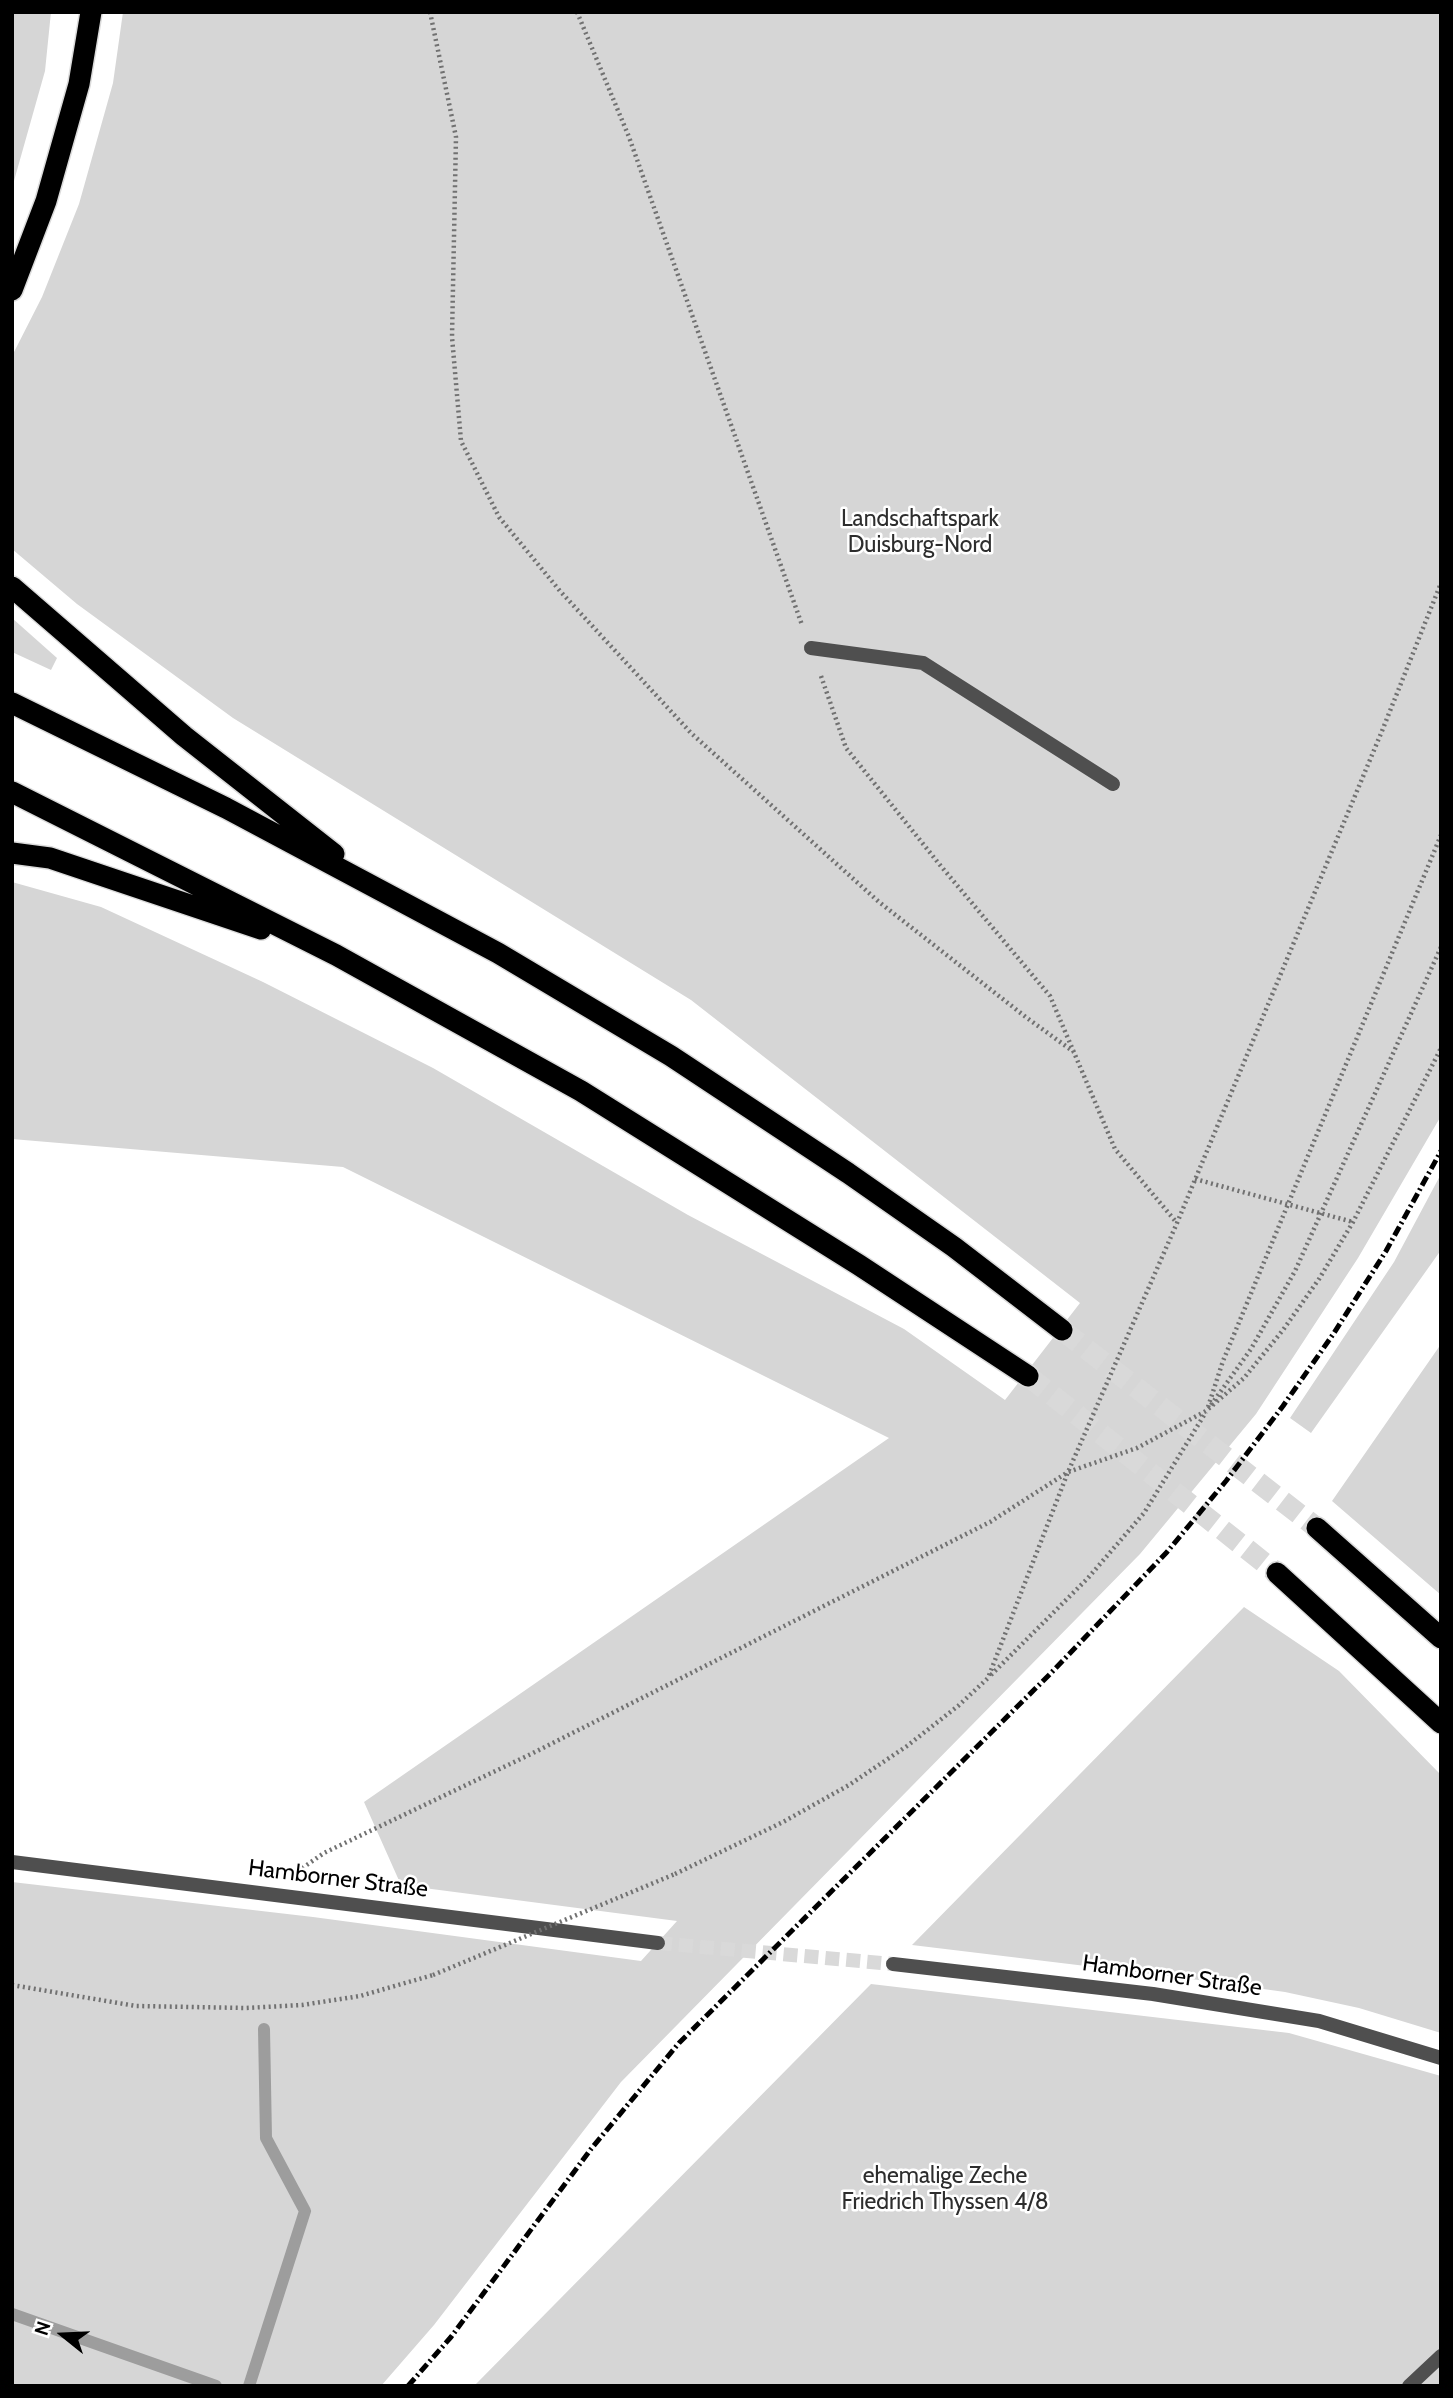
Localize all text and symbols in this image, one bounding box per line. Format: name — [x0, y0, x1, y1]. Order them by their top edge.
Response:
park label: Landschaftspark Duisburg-Nord — [841, 505, 999, 559]
street label: Hamborner Straße — [247, 1854, 429, 1904]
street label: Hamborner Straße — [1081, 1950, 1263, 2002]
park label: ehemalige Zeche Friedrich Thyssen 4/8 — [841, 2162, 1049, 2216]
north arrow — [28, 2300, 98, 2370]
text: N — [30, 2318, 56, 2338]

